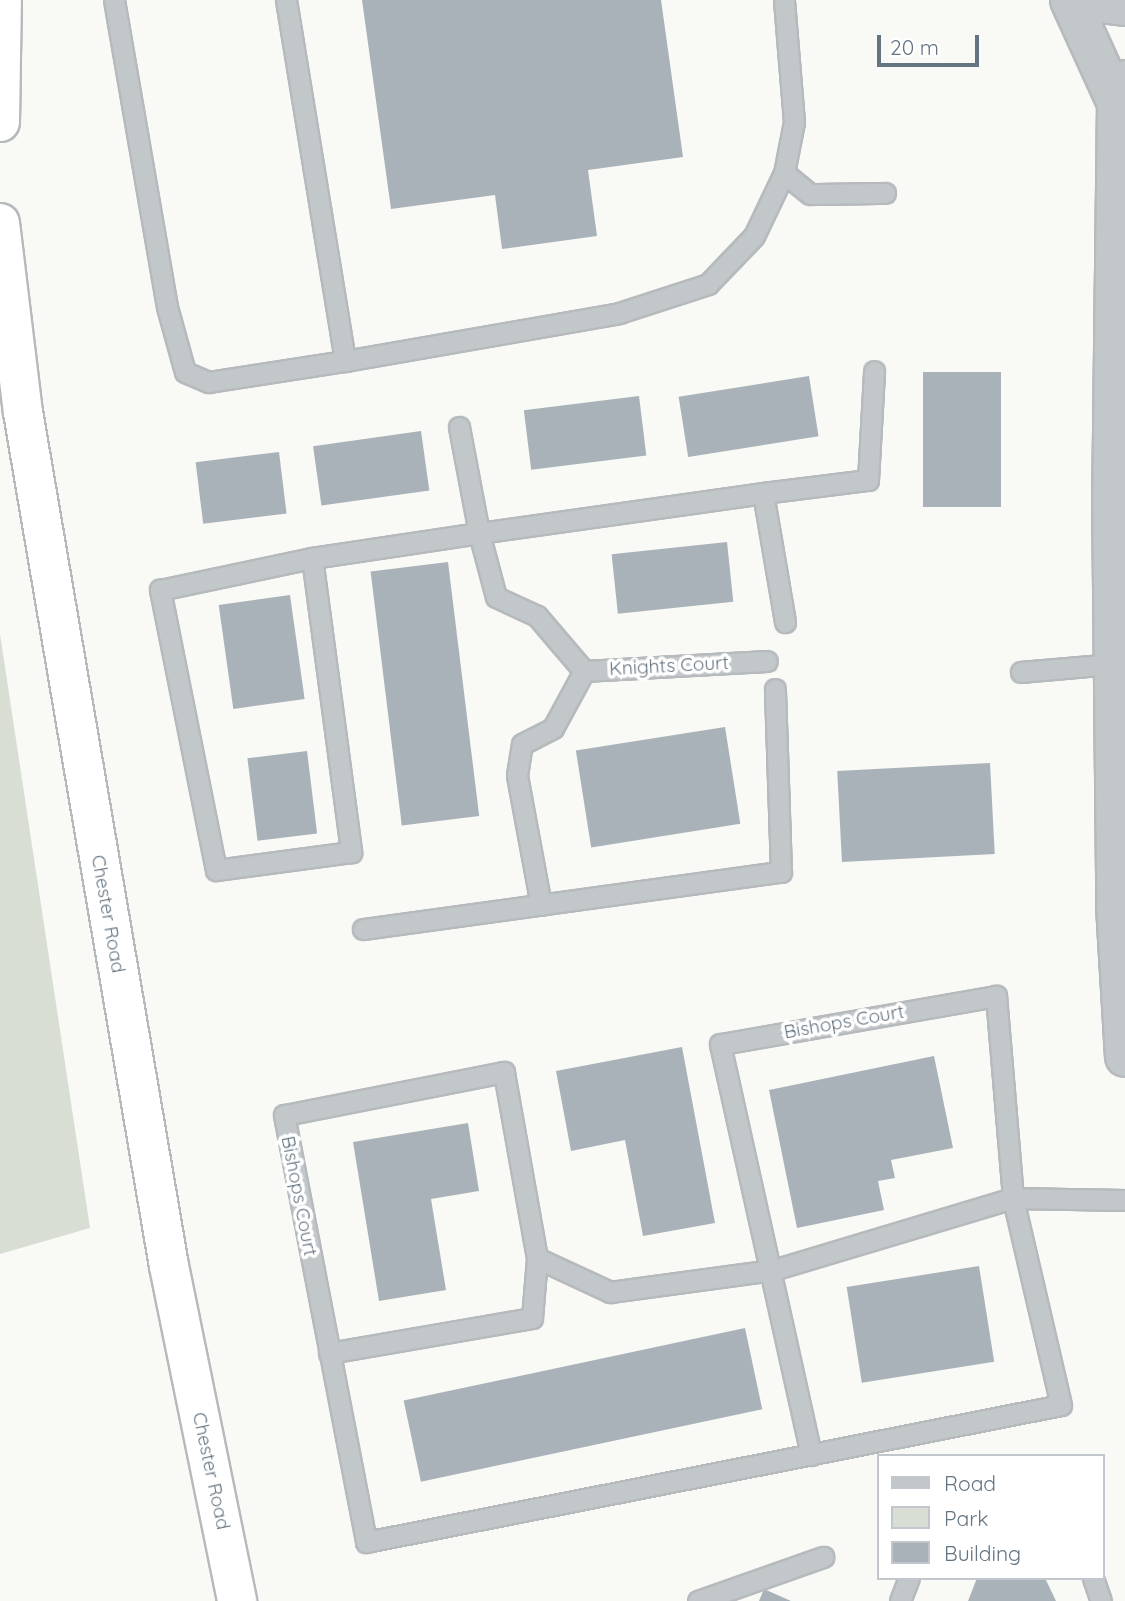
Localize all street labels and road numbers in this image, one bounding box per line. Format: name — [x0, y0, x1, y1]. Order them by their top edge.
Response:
street label: Knights Court — [609, 651, 729, 681]
street label: Chester Road — [86, 853, 130, 975]
street label: Bishops Court — [782, 1000, 906, 1044]
street label: Bishops Court — [276, 1134, 322, 1258]
street label: Chester Road — [187, 1410, 235, 1532]

